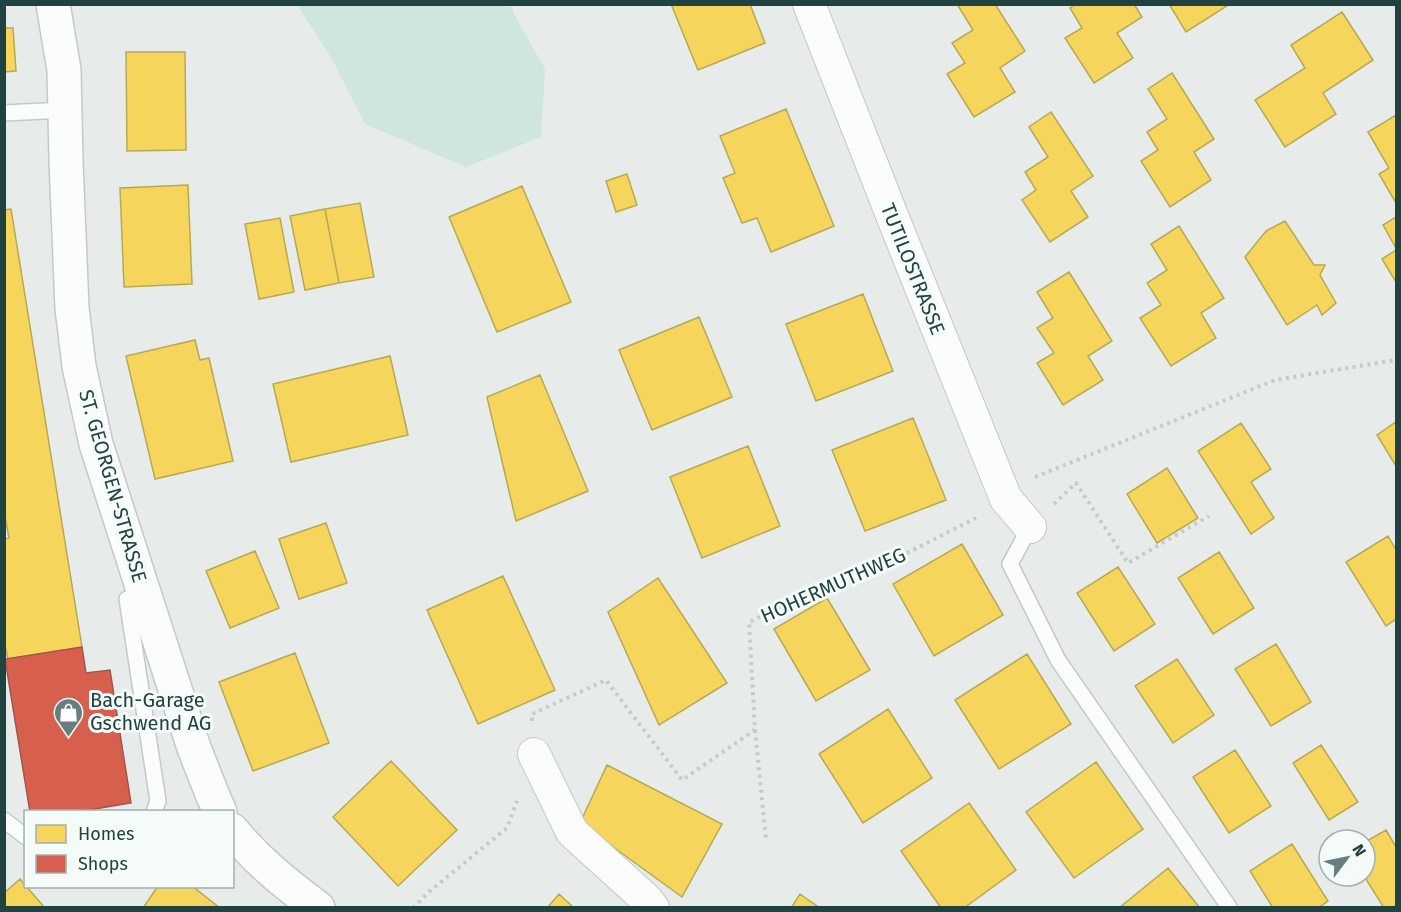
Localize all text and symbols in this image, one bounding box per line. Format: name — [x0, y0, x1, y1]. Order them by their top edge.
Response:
street label: TUTILOSTRASSE — [876, 200, 950, 338]
street label: ST. GEORGEN-STRASSE — [74, 387, 152, 585]
street label: HOHERMUTHWEG — [757, 542, 909, 628]
place label: Bach-Garage Gschwend AG — [90, 688, 211, 735]
shop icon: Bach-Garage Gschwend AG — [53, 696, 85, 738]
legend — [24, 810, 234, 888]
text: Homes — [78, 823, 134, 845]
north arrow — [1317, 828, 1377, 888]
text: N — [1348, 841, 1370, 860]
text: Shops — [78, 853, 128, 875]

